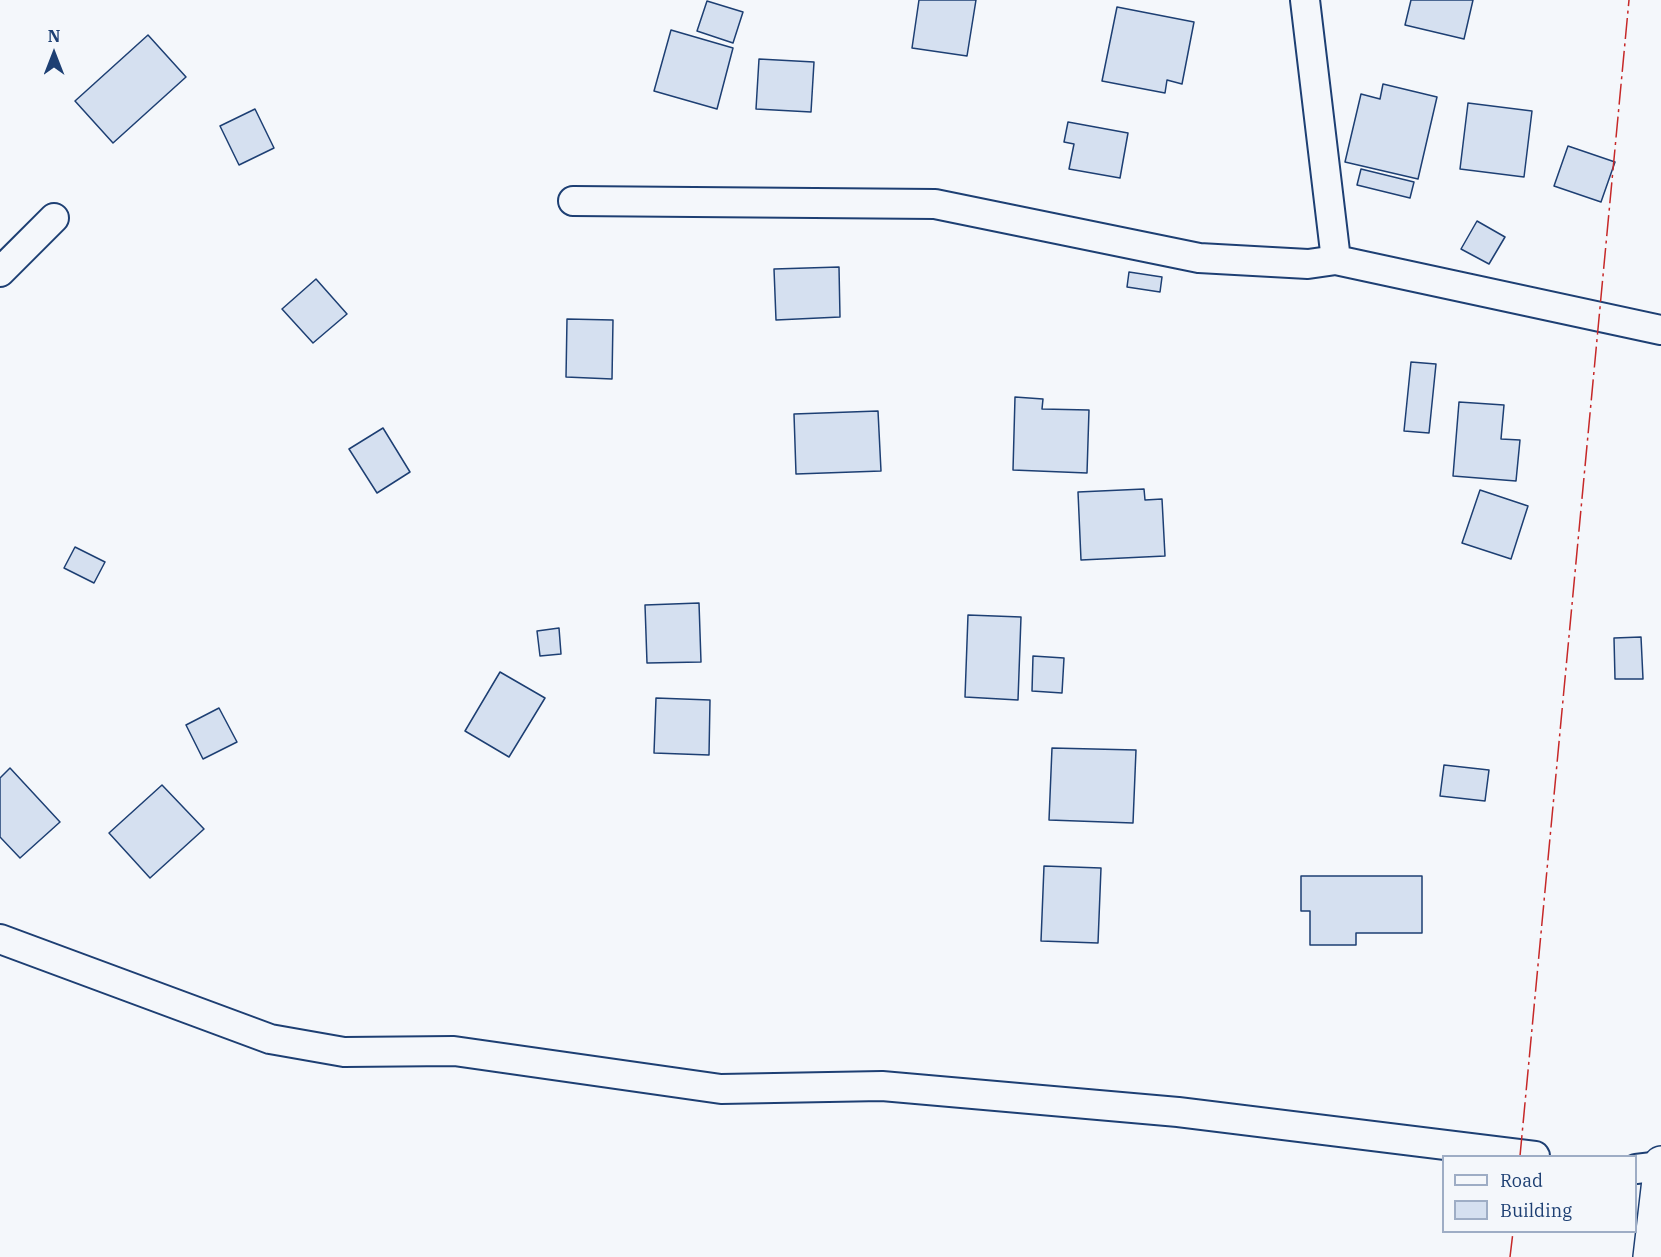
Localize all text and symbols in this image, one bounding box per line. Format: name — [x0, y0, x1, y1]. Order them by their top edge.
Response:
north arrow — [24, 24, 84, 84]
text: N — [48, 26, 60, 46]
legend — [1442, 1155, 1637, 1233]
text: Road — [1500, 1169, 1543, 1192]
text: Building — [1500, 1199, 1572, 1222]

